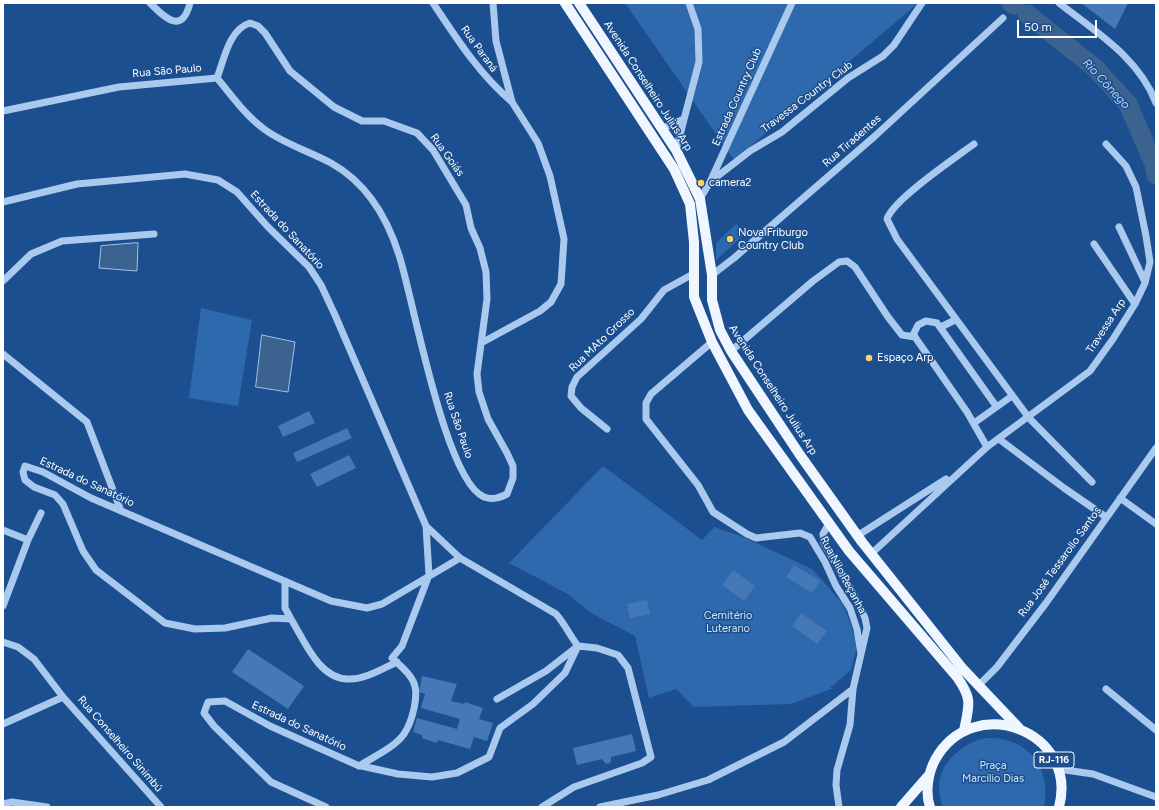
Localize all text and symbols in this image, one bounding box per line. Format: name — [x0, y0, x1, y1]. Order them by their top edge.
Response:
scale bar — [1019, 12, 1099, 38]
street label: Avenida Conselheiro Julius Arp — [601, 19, 695, 153]
text: 50 m — [1024, 20, 1052, 34]
street label: Rua Paraná — [458, 23, 500, 75]
street label: Estrada Country Club — [709, 46, 765, 148]
water label: Rio Cônego — [1079, 56, 1133, 112]
street label: Travessa Country Club — [759, 58, 855, 136]
street label: Rua São Paulo — [132, 61, 202, 81]
street label: Rua Tiradentes — [820, 112, 884, 170]
street label: Rua Goiás — [427, 131, 467, 179]
place label: camera2 — [709, 176, 751, 190]
marker: camera2 — [696, 178, 706, 188]
street label: Estrada do Sanatório — [247, 188, 327, 272]
place label: Nova Friburgo Country Club — [738, 226, 808, 252]
marker: Nova Friburgo Country Club — [725, 234, 735, 244]
street label: Travessa Arp — [1083, 296, 1129, 356]
street label: Rua MAto Grosso — [566, 305, 638, 375]
street label: Avenida Conselheiro Julius Arp — [726, 323, 820, 457]
place label: Espaço Arp — [877, 351, 933, 365]
marker: Espaço Arp — [864, 353, 874, 363]
street label: Rua São Paulo — [440, 390, 476, 460]
street label: Estrada do Sanatório — [38, 454, 136, 510]
street label: Rua José Tessarollo Santos — [1016, 504, 1104, 620]
street label: Rua Nilo Peçanha — [817, 534, 869, 616]
park label: Cemitério Luterano — [704, 609, 752, 635]
street label: Rua Conselheiro Sinimbú — [75, 693, 165, 795]
street label: Estrada do Sanatório — [250, 698, 348, 754]
road number: RJ-116 — [1034, 752, 1074, 768]
park label: Praça Marcílio Dias — [962, 759, 1024, 785]

